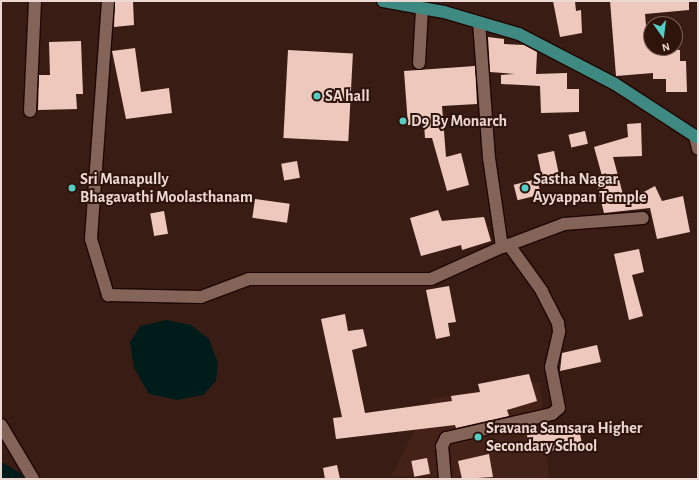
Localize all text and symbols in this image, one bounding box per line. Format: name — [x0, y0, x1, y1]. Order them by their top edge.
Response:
north arrow — [643, 16, 683, 56]
text: N — [661, 41, 671, 53]
place label: SA hall — [325, 86, 370, 106]
marker: SA hall — [312, 91, 322, 101]
place label: D9 By Monarch — [411, 111, 507, 131]
marker: D9 By Monarch — [398, 116, 408, 126]
place label: Sri Manapully Bhagavathi Moolasthanam — [80, 169, 253, 207]
place label: Sastha Nagar Ayyappan Temple — [533, 169, 647, 207]
marker: Sri Manapully Bhagavathi Moolasthanam — [67, 183, 77, 193]
marker: Sastha Nagar Ayyappan Temple — [520, 183, 530, 193]
place label: Sravana Samsara Higher Secondary School — [486, 418, 642, 456]
marker: Sravana Samsara Higher Secondary School — [473, 432, 483, 442]

